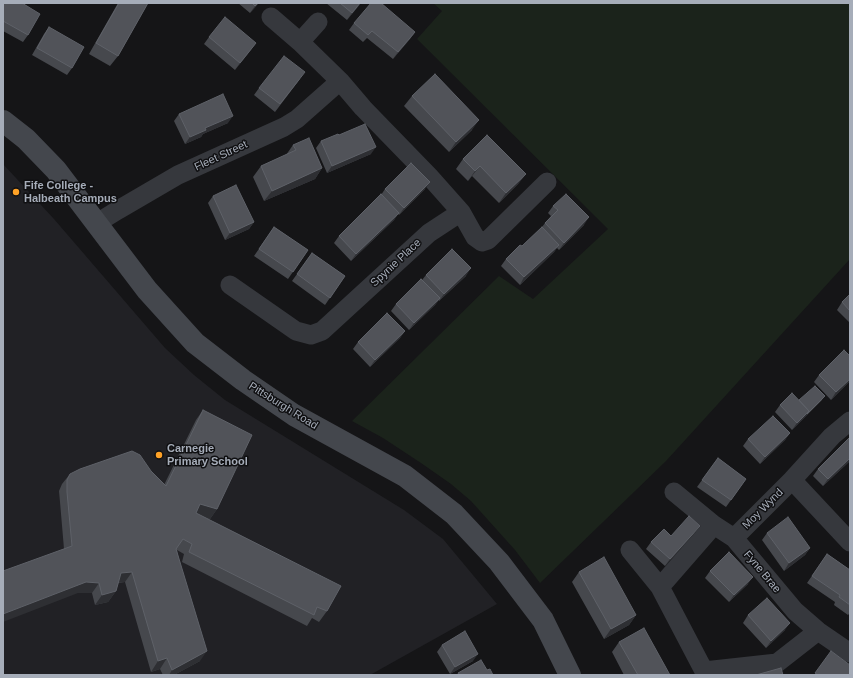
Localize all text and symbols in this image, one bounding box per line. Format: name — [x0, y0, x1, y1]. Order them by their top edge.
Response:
street label: Fleet Street — [192, 138, 250, 174]
place label: Fife College - Halbeath Campus — [24, 179, 117, 205]
marker: Fife College - Halbeath Campus — [11, 187, 21, 197]
street label: Spynie Place — [368, 236, 424, 290]
street label: Pittsburgh Road — [246, 380, 320, 432]
place label: Carnegie Primary School — [167, 442, 248, 468]
marker: Carnegie Primary School — [154, 450, 164, 460]
street label: Moy Wynd — [740, 486, 786, 532]
street label: Fyne Brae — [741, 548, 783, 596]

